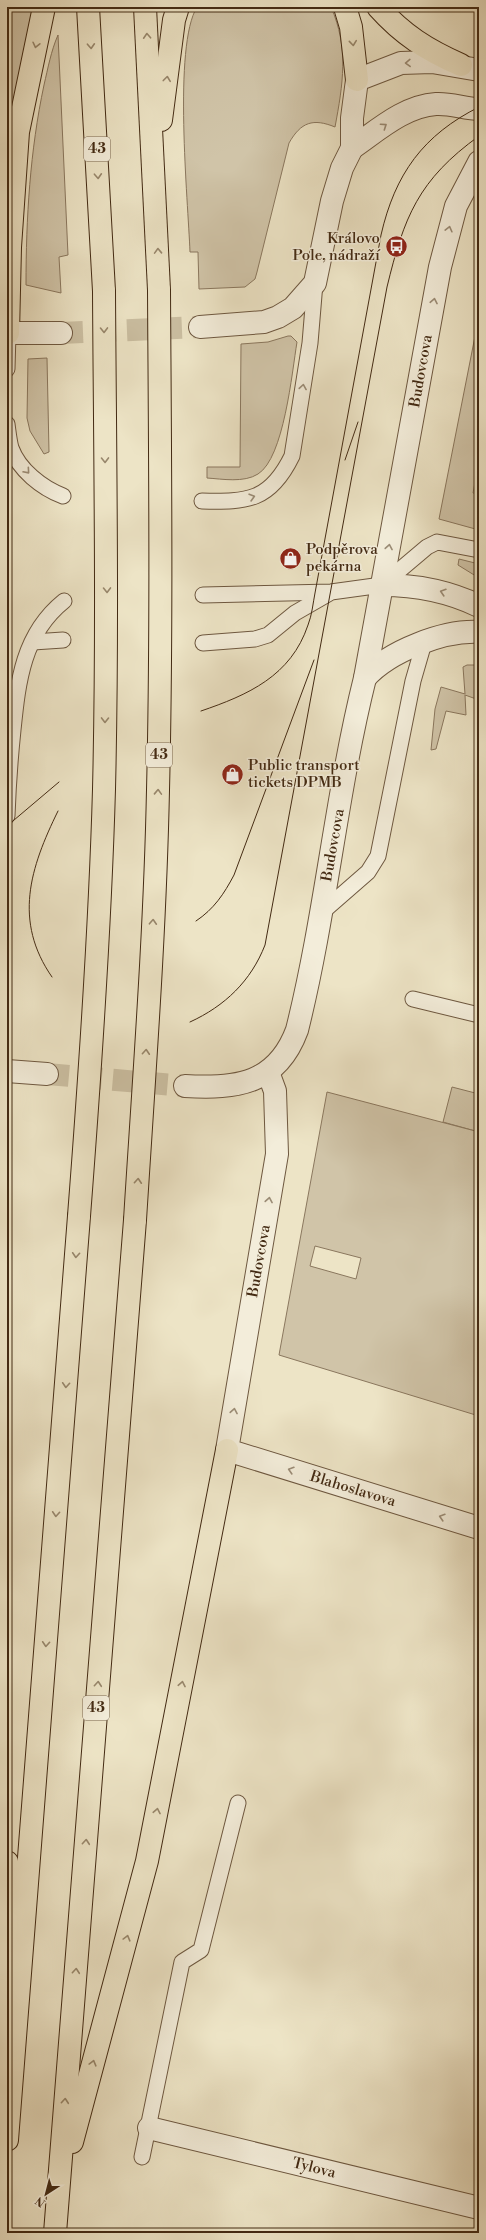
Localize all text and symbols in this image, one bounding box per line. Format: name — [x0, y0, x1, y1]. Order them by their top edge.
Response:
one-way arrow — [142, 33, 151, 39]
one-way arrow — [348, 40, 357, 46]
one-way arrow — [33, 42, 41, 48]
one-way arrow — [86, 43, 95, 49]
one-way arrow — [405, 59, 411, 67]
one-way arrow — [162, 76, 171, 82]
one-way arrow — [380, 124, 387, 131]
road number: 43 — [84, 137, 110, 161]
one-way arrow — [94, 173, 103, 179]
one-way arrow — [444, 226, 453, 233]
place label: Královo Pole, nádraží — [293, 229, 381, 265]
bus stop icon: Královo Pole, nádraží — [383, 234, 409, 260]
one-way arrow — [154, 248, 162, 254]
one-way arrow — [429, 298, 437, 304]
one-way arrow — [100, 327, 108, 333]
street label: Budovcova — [405, 333, 437, 410]
one-way arrow — [298, 384, 307, 390]
one-way arrow — [101, 457, 109, 463]
one-way arrow — [22, 466, 29, 474]
one-way arrow — [248, 493, 255, 502]
place label: Podpěrova pekárna — [306, 540, 378, 576]
one-way arrow — [384, 544, 392, 550]
shop icon: Podpěrova pekárna — [278, 545, 304, 571]
one-way arrow — [103, 587, 111, 593]
one-way arrow — [439, 588, 446, 597]
one-way arrow — [101, 717, 109, 723]
road number: 43 — [146, 743, 172, 767]
place label: Public transport tickets DPMB — [248, 756, 360, 792]
shop icon: Public transport tickets DPMB — [219, 761, 245, 787]
one-way arrow — [154, 789, 162, 795]
street label: Budovcova — [317, 807, 349, 884]
one-way arrow — [148, 919, 157, 925]
one-way arrow — [142, 1049, 151, 1055]
one-way arrow — [133, 1178, 142, 1184]
one-way arrow — [264, 1197, 273, 1203]
street label: Budovcova — [243, 1223, 275, 1300]
one-way arrow — [72, 1252, 81, 1258]
one-way arrow — [62, 1382, 71, 1388]
one-way arrow — [229, 1408, 238, 1414]
one-way arrow — [288, 1466, 295, 1475]
street label: Blahoslavova — [307, 1467, 399, 1511]
one-way arrow — [52, 1511, 61, 1517]
one-way arrow — [438, 1513, 445, 1522]
one-way arrow — [42, 1641, 51, 1647]
one-way arrow — [94, 1681, 103, 1687]
one-way arrow — [177, 1681, 186, 1687]
road number: 43 — [83, 1696, 109, 1720]
one-way arrow — [153, 1808, 161, 1815]
one-way arrow — [81, 1839, 90, 1845]
one-way arrow — [122, 1935, 131, 1942]
one-way arrow — [71, 1968, 80, 1974]
one-way arrow — [88, 2060, 97, 2067]
one-way arrow — [61, 2098, 70, 2104]
street label: Tylova — [290, 2153, 338, 2183]
north arrow — [26, 2174, 66, 2214]
text: N — [33, 2193, 48, 2210]

